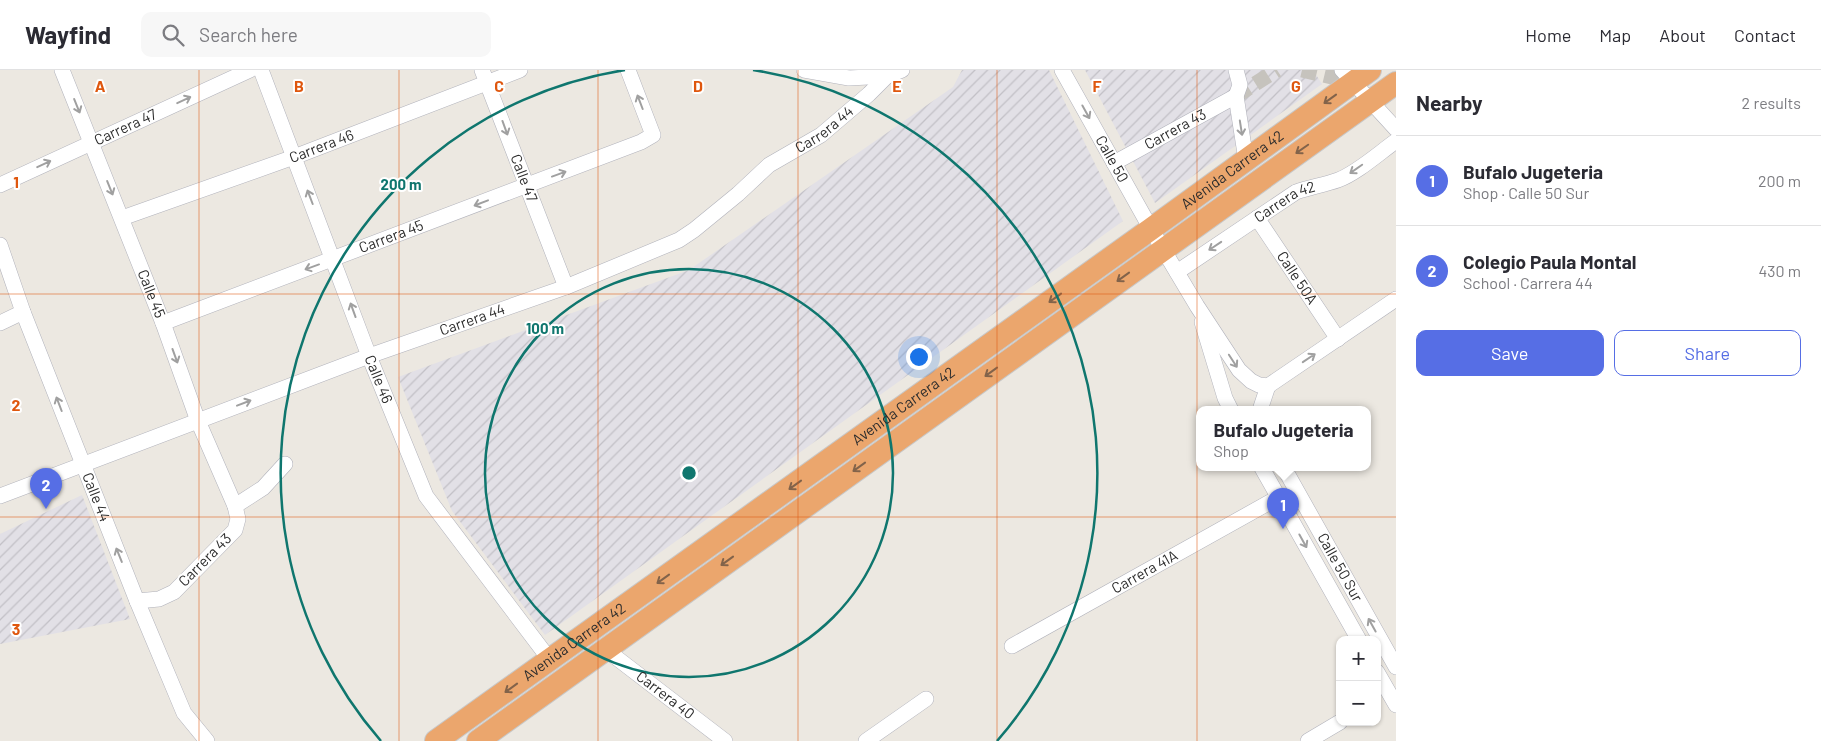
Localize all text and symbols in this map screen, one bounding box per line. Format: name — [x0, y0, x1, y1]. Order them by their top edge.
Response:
search box — [141, 12, 491, 57]
text: Wayfind — [25, 20, 111, 49]
icon: search — [159, 21, 187, 49]
text: Search here — [199, 23, 298, 46]
text: Home — [1525, 24, 1571, 46]
text: Map — [1599, 24, 1631, 46]
text: About — [1659, 24, 1706, 46]
text: Contact — [1734, 24, 1796, 46]
text: A — [95, 76, 106, 95]
text: B — [294, 76, 304, 95]
text: C — [494, 76, 504, 95]
text: D — [693, 76, 703, 95]
text: E — [892, 76, 902, 95]
text: F — [1093, 76, 1102, 95]
text: G — [1291, 76, 1301, 95]
text: Nearby — [1416, 90, 1482, 115]
one-way arrow — [1324, 93, 1337, 104]
text: 2 results — [1742, 93, 1801, 112]
one-way arrow — [176, 95, 191, 105]
one-way arrow — [635, 95, 644, 110]
one-way arrow — [73, 98, 82, 113]
street label: Carrera 44 — [792, 101, 857, 156]
street label: Carrera 47 — [91, 104, 159, 149]
street label: Carrera 43 — [1141, 104, 1209, 153]
one-way arrow — [1081, 105, 1091, 119]
one-way arrow — [501, 119, 510, 135]
one-way arrow — [1236, 120, 1246, 136]
street label: Carrera 46 — [286, 125, 356, 166]
street label: Avenida Carrera 42 — [1177, 127, 1287, 213]
street label: Calle 50 — [1092, 132, 1133, 185]
one-way arrow — [1295, 144, 1309, 154]
street label: Calle 47 — [507, 151, 542, 204]
one-way arrow — [36, 159, 51, 169]
text: Bufalo Jugeteria — [1463, 160, 1603, 183]
one-way arrow — [1349, 164, 1363, 174]
one-way arrow — [551, 168, 567, 178]
text: 1 — [1429, 171, 1435, 190]
text: 200 m — [1758, 171, 1801, 190]
text: 1 — [13, 172, 19, 191]
text: 200 m — [380, 175, 422, 193]
one-way arrow — [105, 180, 115, 195]
street label: Carrera 42 — [1251, 180, 1319, 228]
text: Shop · Calle 50 Sur — [1463, 183, 1589, 202]
one-way arrow — [305, 190, 314, 205]
one-way arrow — [473, 199, 489, 208]
street label: Carrera 45 — [356, 215, 426, 256]
one-way arrow — [1208, 241, 1222, 251]
street label: Calle 50A — [1274, 247, 1322, 307]
text: Colegio Paula Montal — [1463, 250, 1636, 273]
text: 2 — [1428, 261, 1436, 280]
text: 430 m — [1758, 261, 1801, 280]
one-way arrow — [305, 263, 321, 272]
street label: Calle 45 — [135, 267, 170, 320]
one-way arrow — [1116, 272, 1130, 282]
text: School · Carrera 44 — [1463, 273, 1593, 292]
one-way arrow — [1048, 293, 1062, 303]
street label: Carrera 44 — [437, 299, 507, 339]
one-way arrow — [348, 303, 357, 318]
text: 100 m — [526, 319, 564, 337]
button: Save — [1416, 330, 1604, 376]
button: Share — [1614, 330, 1801, 376]
your location — [906, 344, 932, 370]
one-way arrow — [171, 348, 180, 363]
street label: Calle 46 — [362, 352, 397, 406]
one-way arrow — [1301, 353, 1315, 363]
one-way arrow — [1228, 354, 1239, 368]
street label: Avenida Carrera 42 — [848, 362, 958, 448]
one-way arrow — [984, 367, 998, 377]
text: 2 — [12, 395, 21, 414]
one-way arrow — [54, 397, 63, 412]
one-way arrow — [236, 398, 251, 408]
popup — [1196, 406, 1371, 471]
text: Bufalo Jugeteria — [1213, 418, 1354, 441]
text: Shop — [1213, 441, 1249, 460]
one-way arrow — [853, 461, 866, 472]
centre of rings — [680, 464, 698, 482]
pin: 2 — [30, 468, 62, 509]
street label: Calle 44 — [79, 470, 115, 524]
one-way arrow — [789, 479, 802, 490]
pin: 1 — [1267, 488, 1299, 529]
street label: Carrera 43 — [174, 529, 235, 590]
street label: Calle 50 Sur — [1314, 529, 1368, 605]
one-way arrow — [1298, 533, 1308, 548]
street label: Carrera 41A — [1108, 545, 1180, 597]
one-way arrow — [113, 548, 122, 563]
one-way arrow — [721, 556, 735, 567]
one-way arrow — [656, 574, 670, 584]
street label: Avenida Carrera 42 — [519, 598, 629, 684]
one-way arrow — [1367, 617, 1377, 632]
text: 3 — [12, 619, 20, 638]
map controls — [1336, 636, 1381, 726]
button: + — [1336, 636, 1381, 681]
street label: Carrera 40 — [633, 666, 699, 722]
button: − — [1336, 681, 1381, 726]
one-way arrow — [504, 683, 518, 693]

